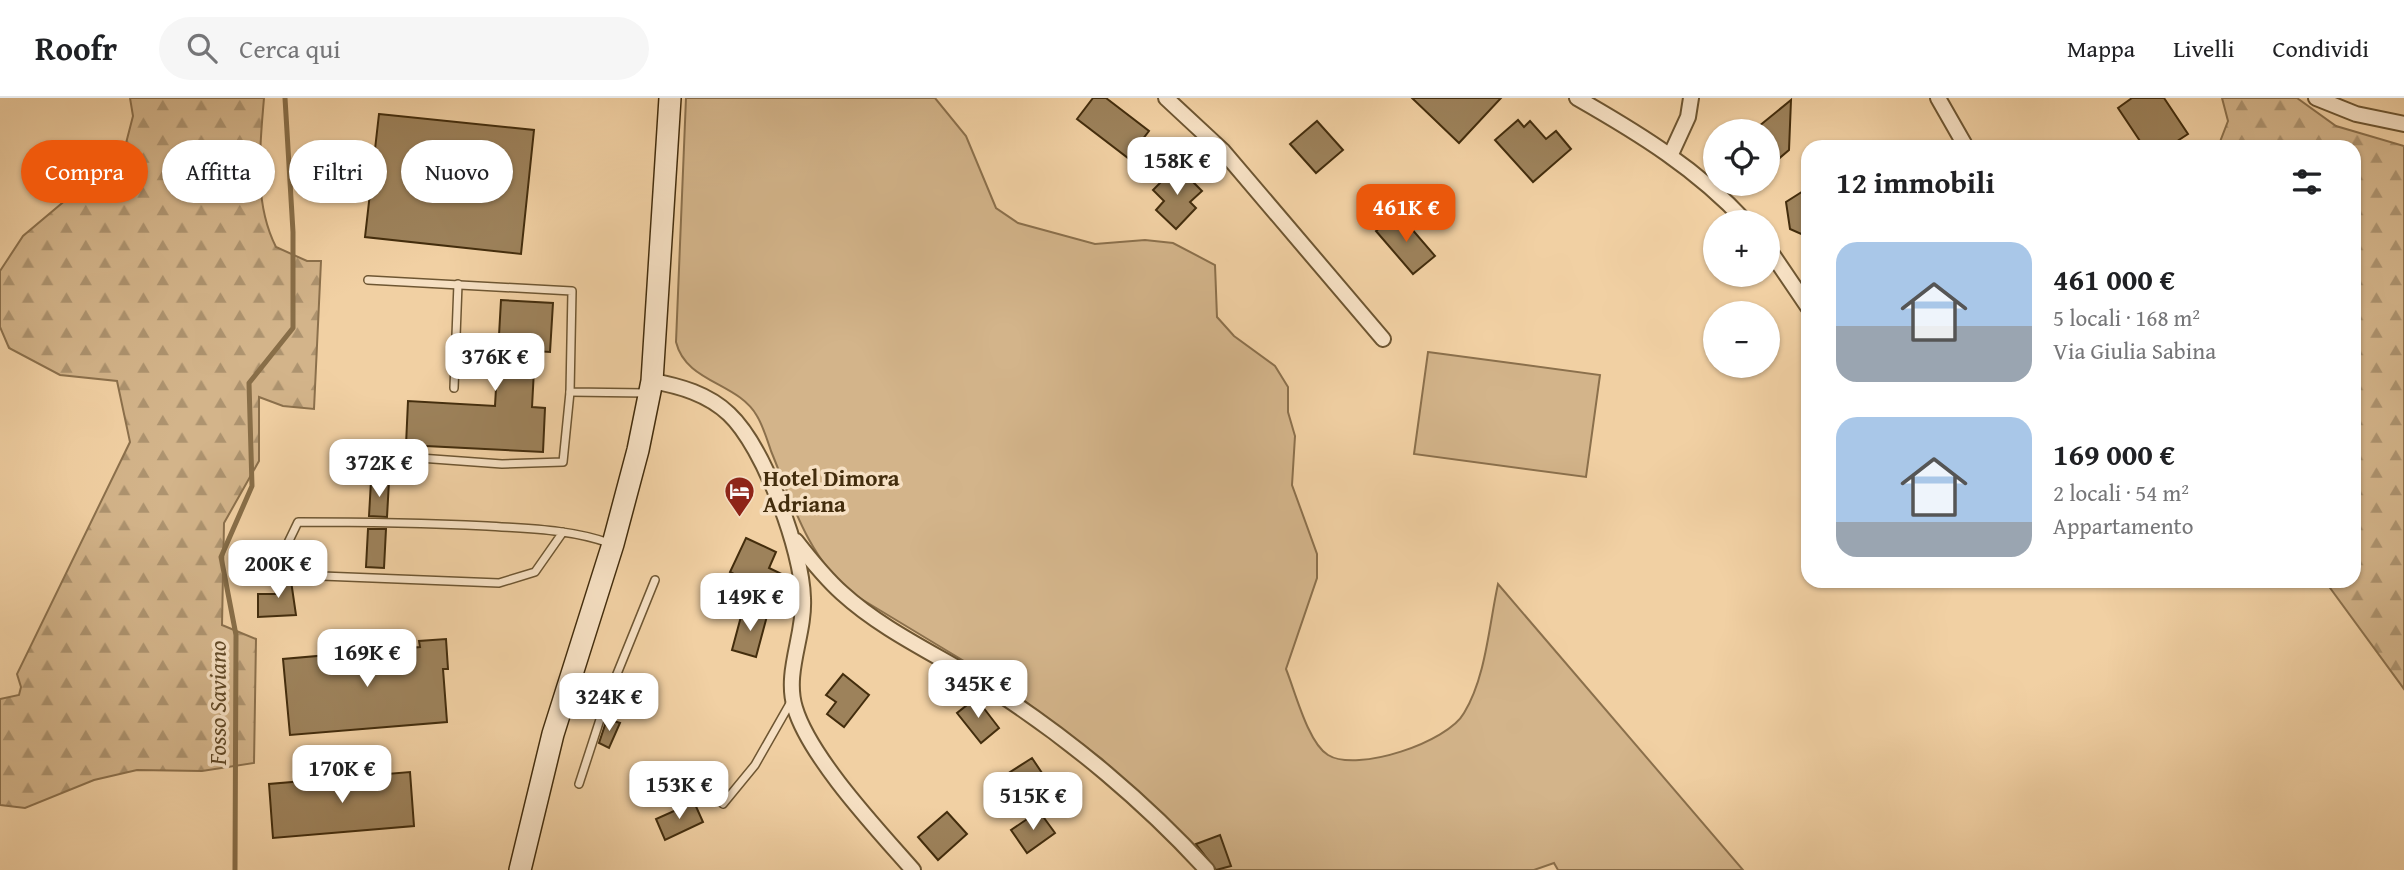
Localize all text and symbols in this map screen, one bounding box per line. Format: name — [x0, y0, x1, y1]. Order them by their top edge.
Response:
search box — [159, 17, 649, 80]
text: Roofr — [35, 24, 117, 72]
icon: search — [183, 29, 221, 67]
text: Cerca qui — [239, 29, 341, 68]
text: Mappa — [2067, 31, 2135, 66]
text: Livelli — [2173, 31, 2234, 66]
text: Condividi — [2272, 31, 2369, 66]
map controls — [1703, 119, 1780, 378]
button: locate — [1703, 119, 1780, 196]
pin: 158K € — [1120, 138, 1234, 197]
chip: Compra — [21, 140, 148, 203]
chip: Affitta — [162, 140, 275, 203]
chip: Filtri — [289, 140, 387, 203]
chip: Nuovo — [401, 140, 513, 203]
text: 158K € — [1143, 143, 1211, 176]
text: 12 immobili — [1836, 160, 1995, 204]
icon: filters — [2288, 163, 2326, 201]
pin: 461K € — [1349, 184, 1463, 244]
text: 461K € — [1372, 190, 1440, 223]
button: + — [1703, 210, 1780, 287]
text: 461 000 € — [2053, 257, 2175, 301]
icon: home — [1892, 270, 1976, 354]
button: − — [1703, 301, 1780, 378]
text: 5 locali · 168 m² — [2053, 301, 2200, 334]
pin: 376K € — [438, 334, 552, 393]
text: Via Giulia Sabina — [2053, 334, 2216, 367]
text: 376K € — [461, 339, 529, 372]
text: 169 000 € — [2053, 432, 2175, 476]
pin: 372K € — [322, 440, 436, 499]
text: 372K € — [345, 445, 413, 478]
icon: home — [1892, 445, 1976, 529]
place label: Hotel Dimora Adriana — [763, 461, 900, 520]
hotel icon: Hotel Dimora Adriana — [723, 474, 757, 518]
text: 2 locali · 54 m² — [2053, 476, 2189, 509]
text: Appartamento — [2053, 509, 2193, 542]
pin: 200K € — [221, 540, 335, 600]
text: 200K € — [244, 546, 312, 579]
pin: 149K € — [693, 574, 807, 633]
text: 149K € — [716, 579, 784, 612]
pin: 169K € — [310, 630, 424, 689]
text: 169K € — [333, 635, 401, 668]
water label: Fosso Saviano — [200, 641, 235, 766]
pin: 345K € — [921, 660, 1035, 720]
text: 345K € — [944, 666, 1012, 699]
pin: 324K € — [552, 674, 666, 733]
text: 324K € — [575, 679, 643, 712]
pin: 170K € — [285, 746, 399, 805]
text: 170K € — [308, 751, 376, 784]
pin: 153K € — [622, 762, 736, 821]
text: 153K € — [645, 767, 713, 800]
pin: 515K € — [976, 772, 1090, 832]
text: 515K € — [999, 778, 1067, 811]

